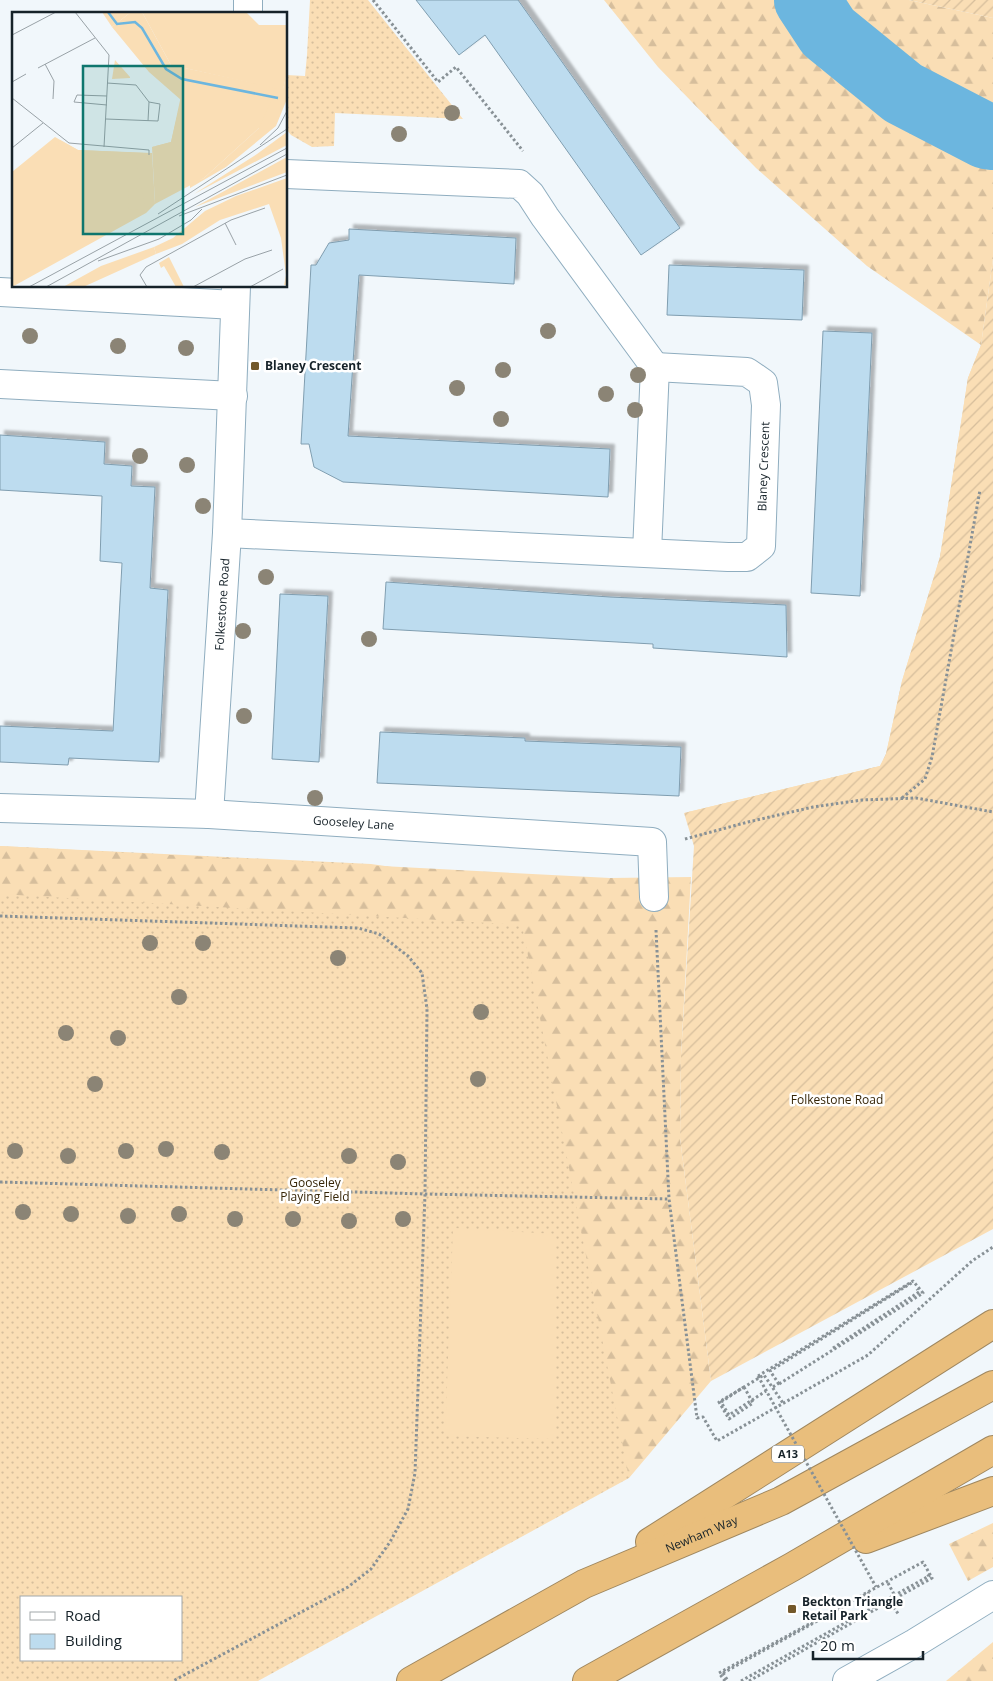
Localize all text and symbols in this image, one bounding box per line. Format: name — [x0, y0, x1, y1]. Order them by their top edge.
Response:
inset map — [12, 12, 288, 288]
place label: Blaney Crescent — [265, 357, 361, 374]
marker: Blaney Crescent — [249, 360, 261, 372]
street label: Blaney Crescent — [753, 421, 773, 512]
street label: Folkestone Road — [210, 558, 233, 651]
street label: Gooseley Lane — [312, 812, 395, 834]
park label: Folkestone Road — [791, 1091, 883, 1108]
park label: Gooseley Playing Field — [280, 1174, 350, 1205]
road number: A13 — [772, 1446, 804, 1462]
street label: Newham Way — [663, 1511, 741, 1557]
place label: Beckton Triangle Retail Park — [802, 1593, 903, 1624]
legend — [20, 1596, 182, 1661]
marker: Beckton Triangle Retail Park — [786, 1603, 798, 1615]
text: Road — [65, 1605, 101, 1625]
scale bar — [813, 1628, 923, 1660]
text: Building — [65, 1630, 122, 1650]
text: 20 m — [820, 1635, 855, 1655]

